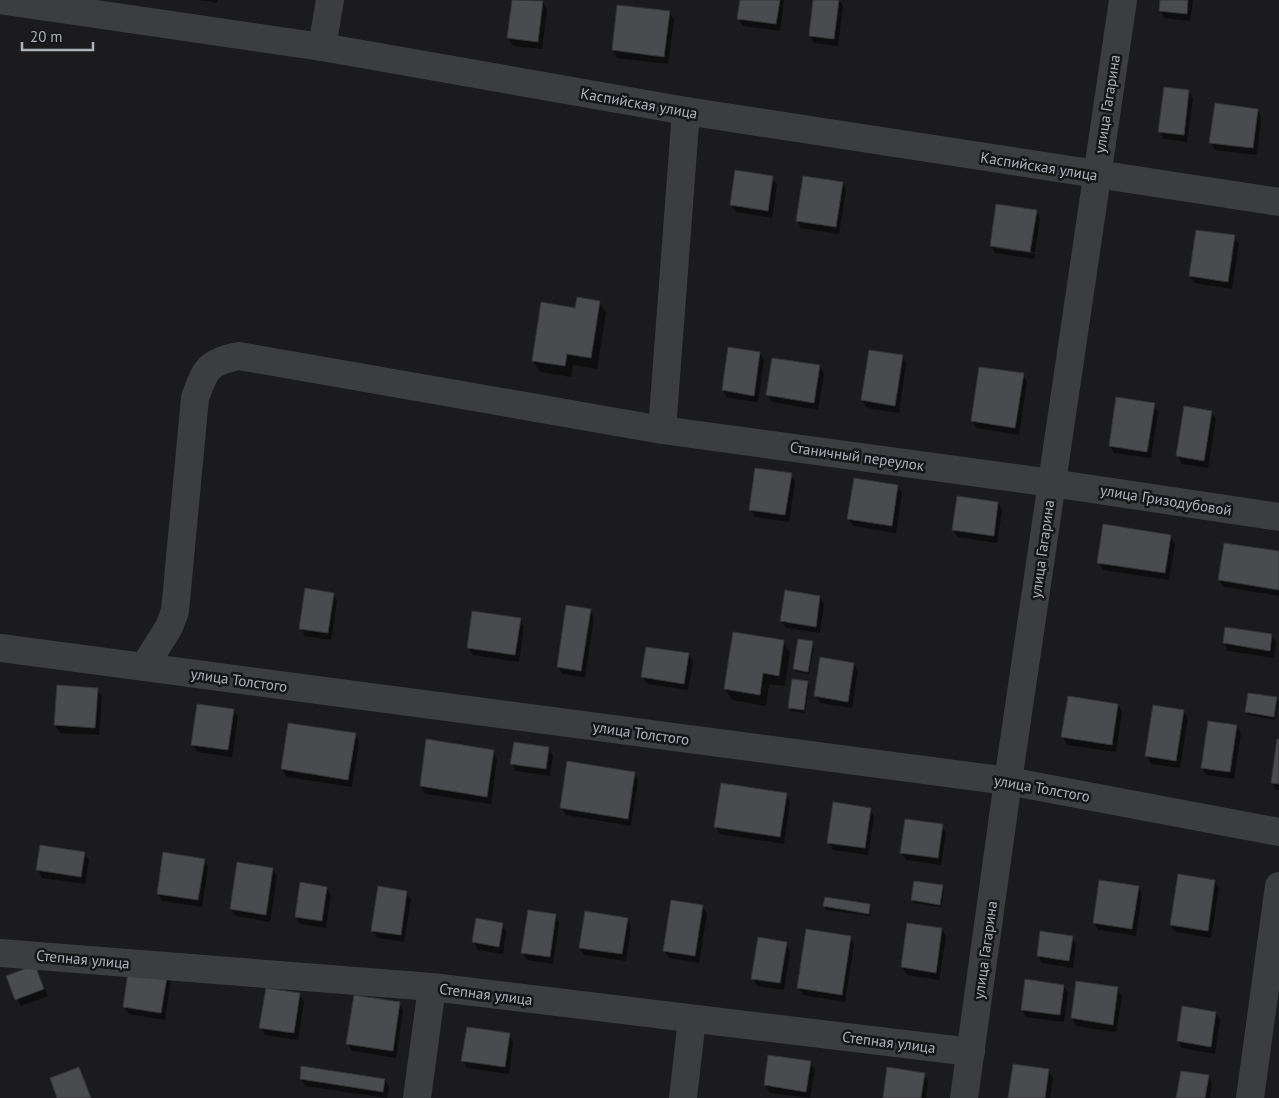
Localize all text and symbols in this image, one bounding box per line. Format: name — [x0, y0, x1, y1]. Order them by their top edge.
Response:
scale bar — [22, 20, 94, 52]
text: 20 m — [30, 27, 63, 46]
street label: улица Гагарина — [1090, 53, 1124, 155]
street label: Каспийская улица — [579, 83, 699, 123]
street label: Каспийская улица — [979, 147, 1099, 185]
street label: Станичный переулок — [789, 437, 926, 475]
street label: улица Гризодубовой — [1099, 480, 1233, 520]
street label: улица Гагарина — [1026, 498, 1058, 600]
street label: улица Толстого — [190, 664, 288, 696]
street label: улица Толстого — [592, 717, 690, 749]
street label: улица Толстого — [992, 770, 1092, 806]
street label: улица Гагарина — [969, 899, 1001, 1001]
street label: Степная улица — [35, 945, 131, 973]
street label: Степная улица — [438, 979, 534, 1009]
street label: Степная улица — [841, 1027, 937, 1057]

